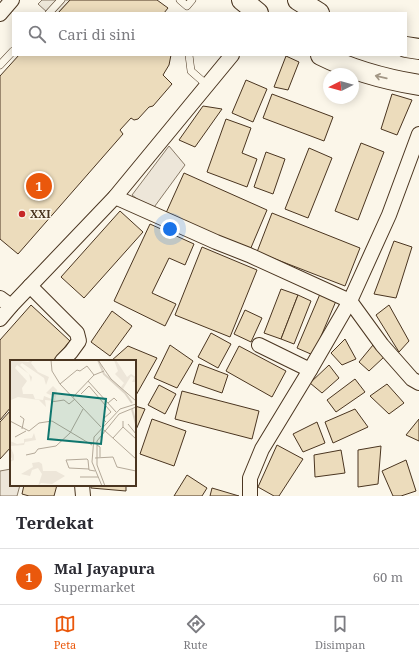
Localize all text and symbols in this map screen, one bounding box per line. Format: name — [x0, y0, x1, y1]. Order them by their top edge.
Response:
search box — [12, 12, 407, 56]
icon: search — [26, 23, 48, 45]
text: Cari di sini — [58, 24, 135, 44]
north arrow — [323, 68, 359, 104]
one-way arrow — [375, 73, 388, 80]
pin: 1 — [26, 171, 52, 201]
place label: XXI — [30, 206, 51, 221]
marker: XXI — [17, 209, 27, 219]
your location — [160, 219, 180, 239]
inset map — [10, 360, 136, 486]
text: Terdekat — [16, 511, 94, 534]
text: Mal Jayapura — [54, 558, 155, 578]
text: 1 — [25, 568, 33, 586]
text: 60 m — [373, 568, 403, 586]
text: Supermarket — [54, 578, 135, 596]
tab: Peta — [54, 613, 76, 652]
tab: Rute — [184, 613, 208, 652]
tab: Disimpan — [315, 613, 365, 652]

